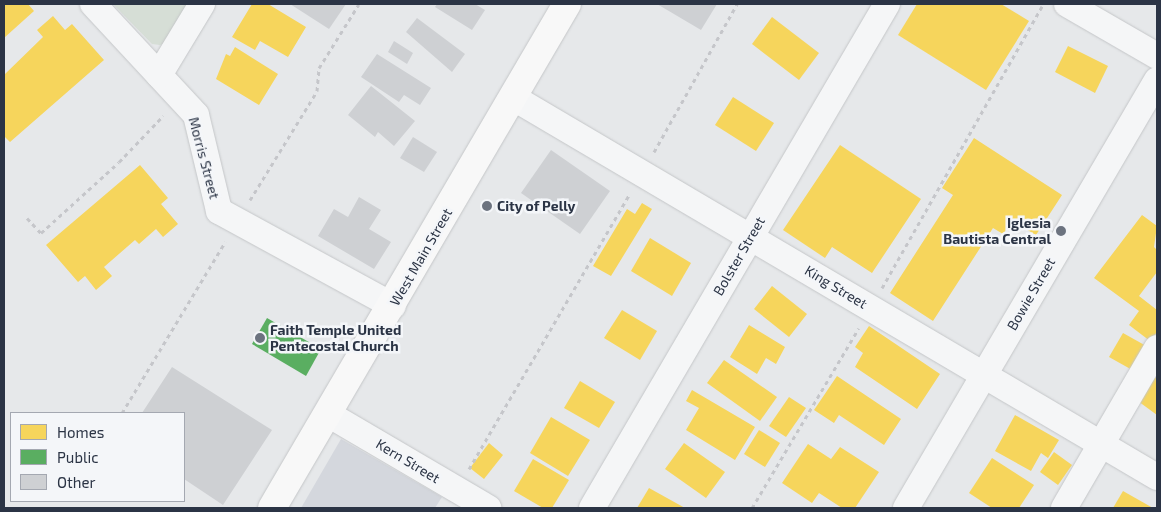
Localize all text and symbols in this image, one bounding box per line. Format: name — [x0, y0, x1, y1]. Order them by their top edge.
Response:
street label: Morris Street — [185, 115, 223, 201]
place label: City of Pelly — [497, 198, 576, 214]
marker: City of Pelly — [481, 200, 493, 212]
street label: West Main Street — [386, 205, 456, 309]
street label: Bolster Street — [710, 214, 768, 298]
place label: Iglesia Bautista Central — [943, 215, 1051, 248]
marker: Iglesia Bautista Central — [1055, 225, 1067, 237]
street label: Bowie Street — [1003, 255, 1059, 333]
street label: King Street — [802, 262, 870, 312]
place label: Faith Temple United Pentecostal Church — [270, 322, 402, 354]
marker: Faith Temple United Pentecostal Church — [254, 332, 266, 344]
legend — [10, 412, 185, 502]
text: Homes — [57, 423, 104, 441]
street label: Kern Street — [373, 435, 443, 487]
text: Public — [57, 448, 98, 466]
text: Other — [57, 473, 96, 491]

